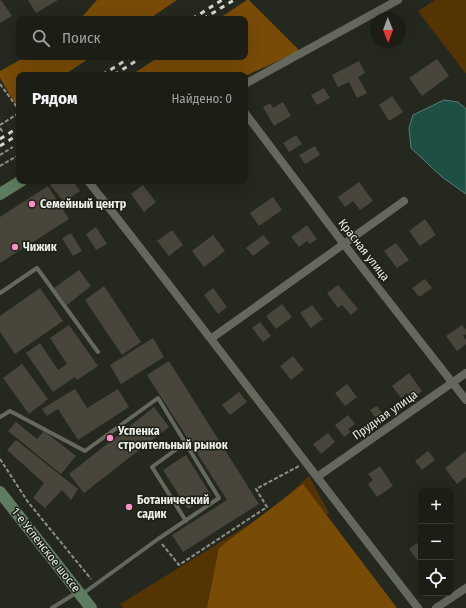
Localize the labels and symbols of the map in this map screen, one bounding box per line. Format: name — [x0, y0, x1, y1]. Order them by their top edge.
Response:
north arrow — [370, 12, 406, 48]
place label: Семейный центр — [40, 197, 127, 211]
marker: Семейный центр — [27, 199, 37, 209]
street label: Красная улица — [335, 216, 393, 284]
place label: Чижик — [23, 240, 58, 254]
marker: Чижик — [10, 242, 20, 252]
street label: Прудная улица — [350, 387, 420, 443]
place label: Успенка строительный рынок — [117, 424, 229, 452]
marker: Успенка строительный рынок — [105, 433, 115, 443]
place label: Ботанический садик — [137, 493, 209, 521]
marker: Ботанический садик — [124, 502, 134, 512]
street label: 1-е Успенское шоссе — [9, 505, 83, 595]

